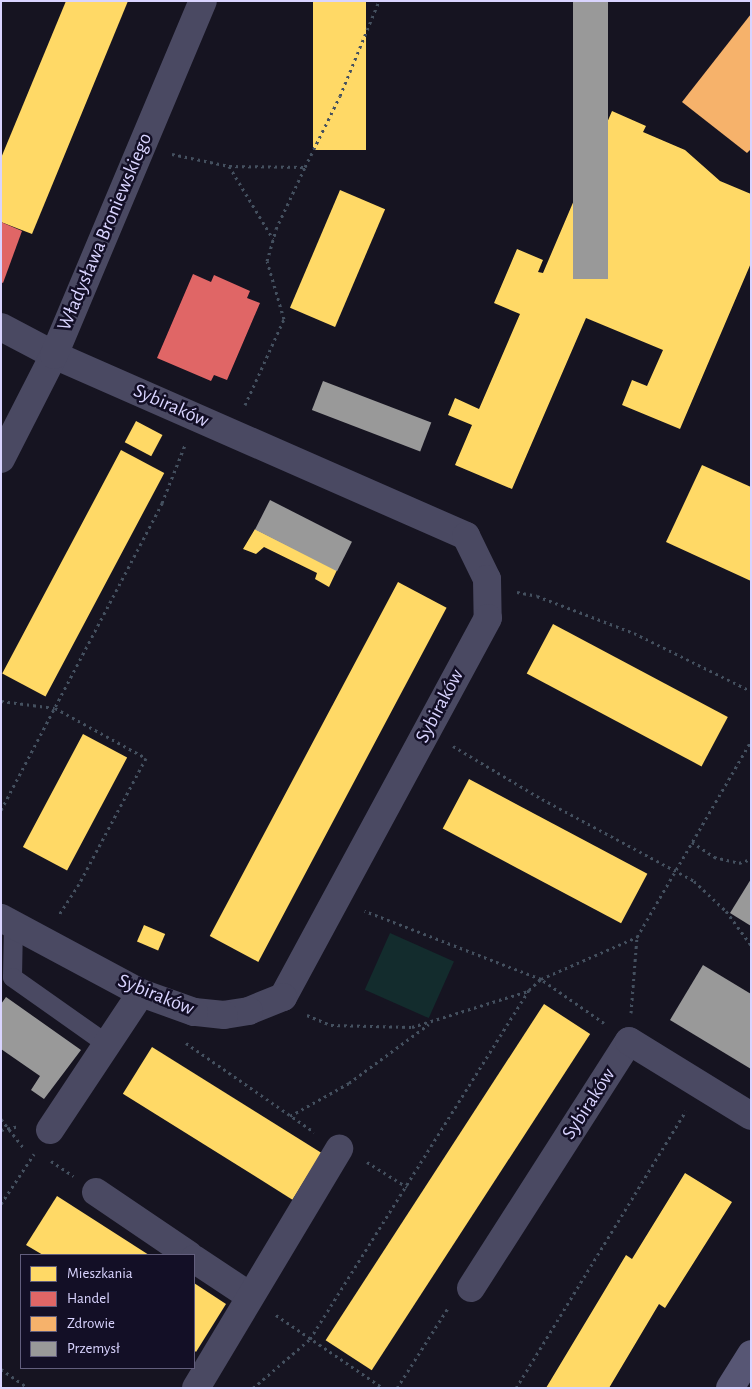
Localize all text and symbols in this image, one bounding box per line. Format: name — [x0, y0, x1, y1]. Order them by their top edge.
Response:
street label: Władysława Broniewskiego — [52, 129, 158, 335]
street label: Sybiraków — [130, 379, 212, 433]
street label: Sybiraków — [411, 665, 469, 747]
street label: Sybiraków — [114, 969, 198, 1021]
street label: Sybiraków — [557, 1064, 621, 1144]
legend — [20, 1254, 195, 1369]
text: Mieszkania — [67, 1266, 133, 1281]
text: Handel — [67, 1291, 110, 1306]
text: Zdrowie — [67, 1316, 115, 1331]
text: Przemysł — [67, 1341, 120, 1356]

